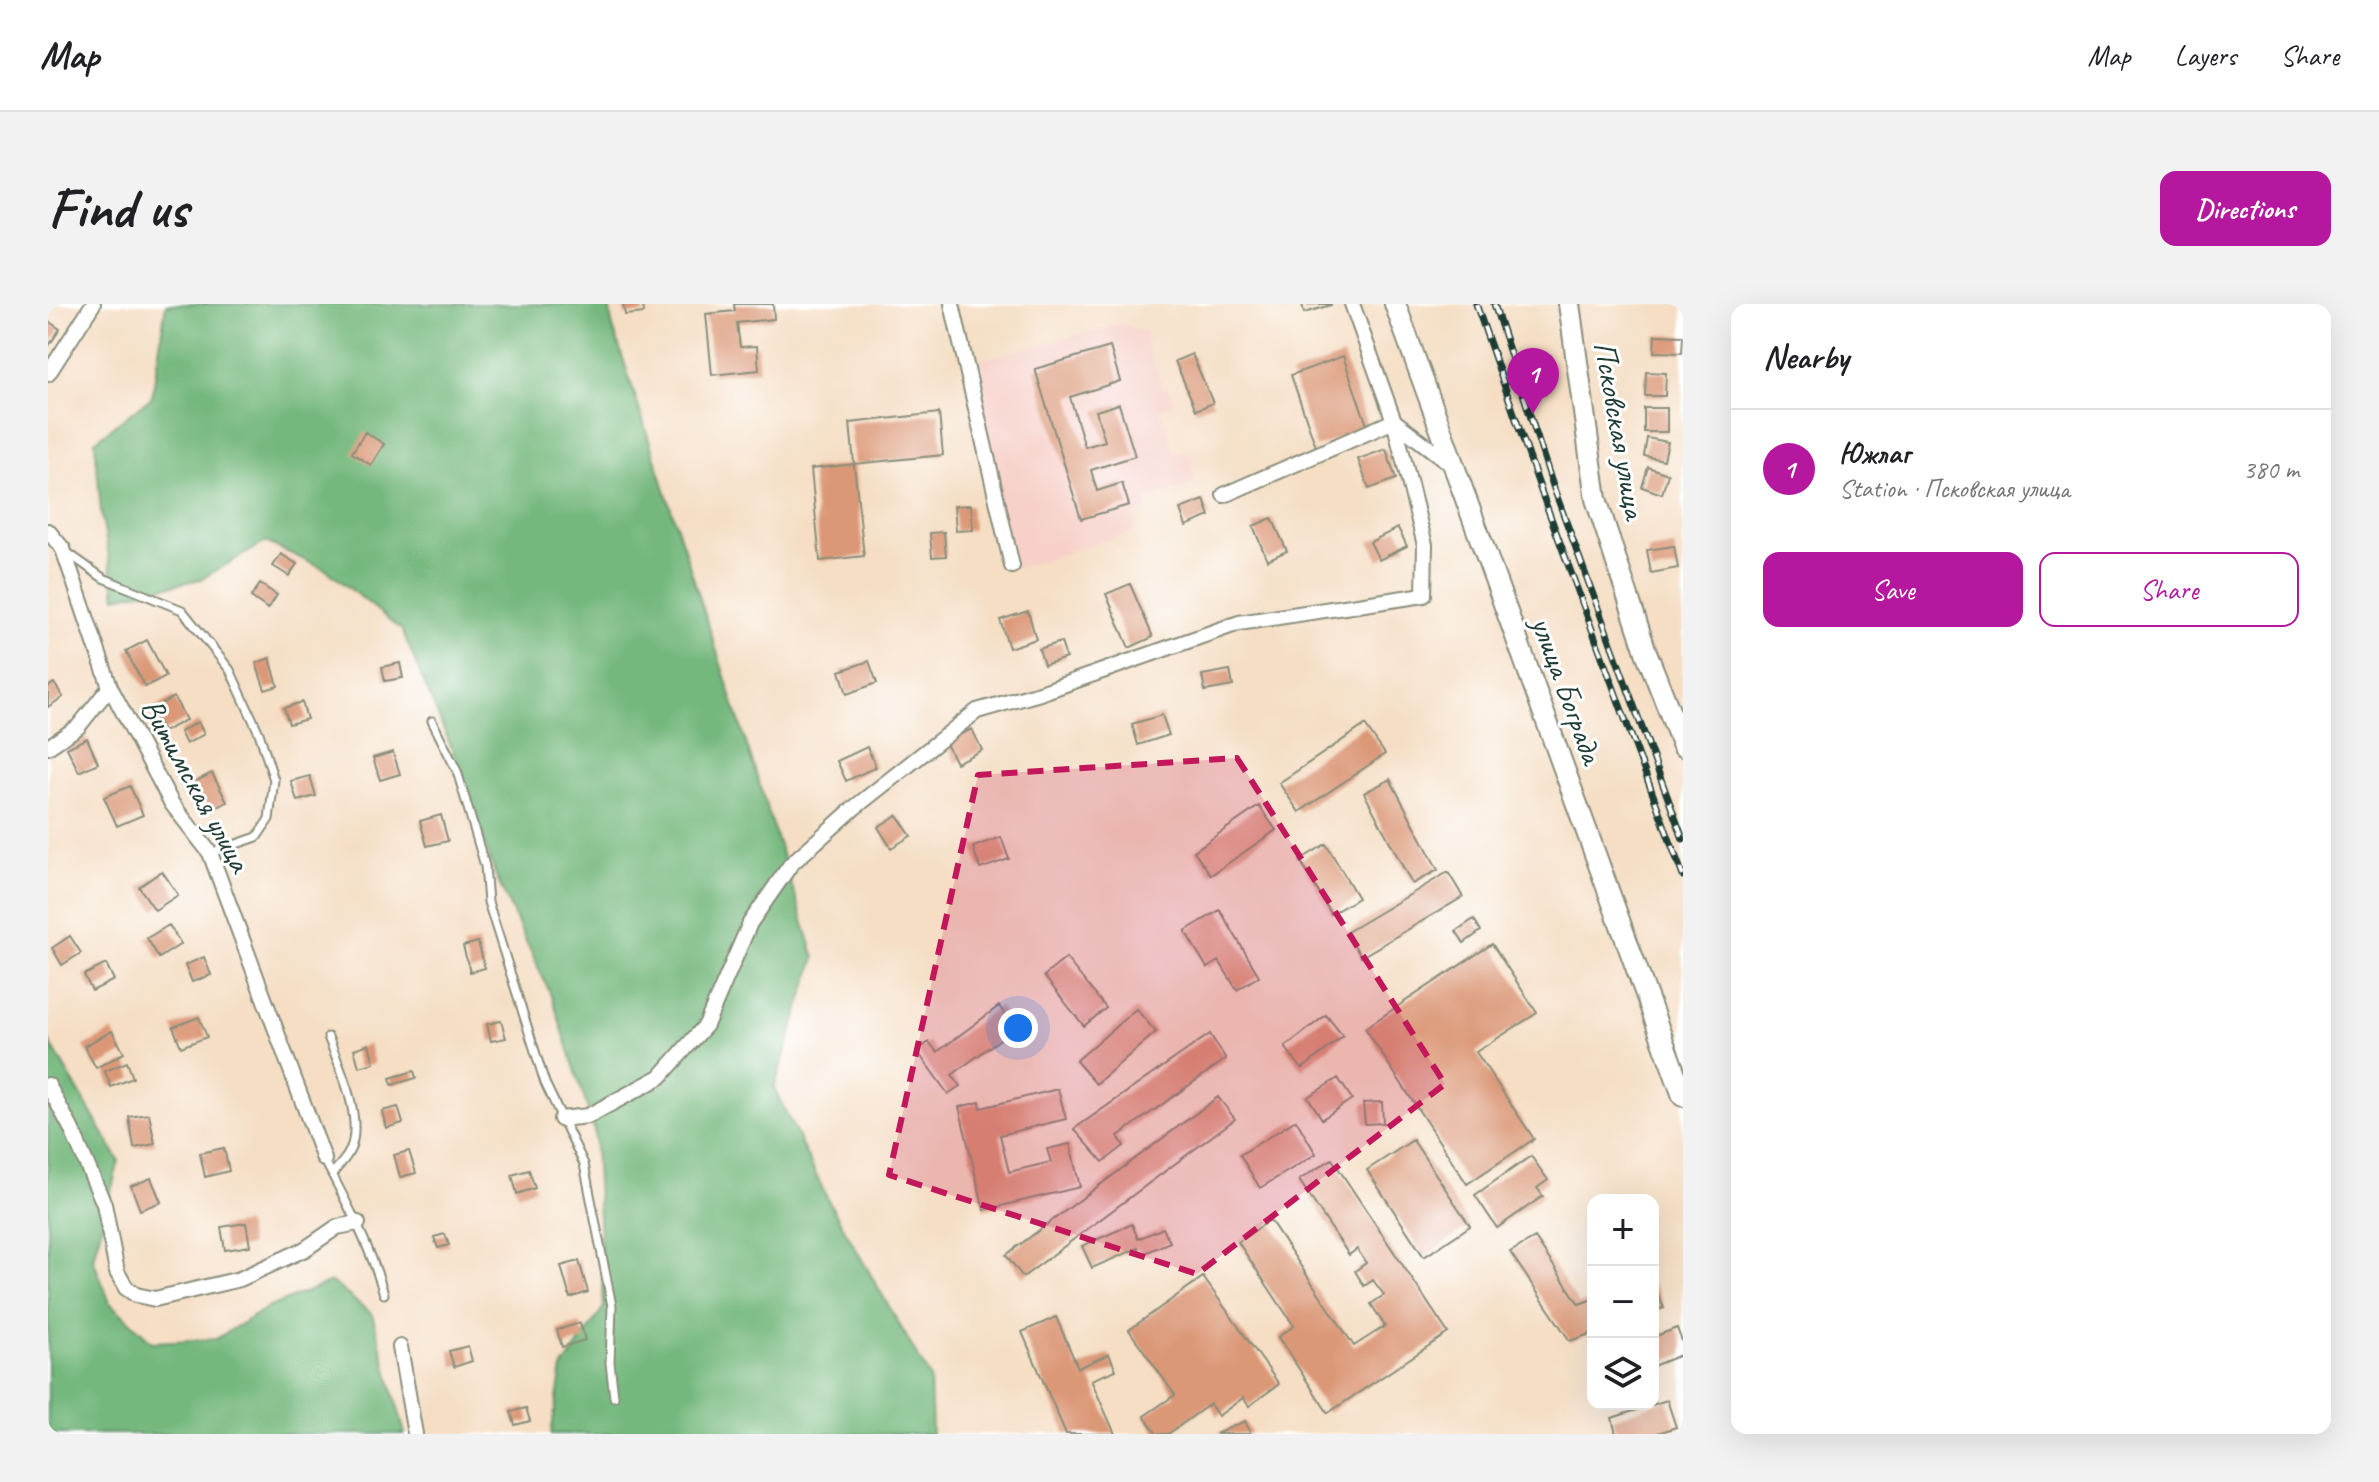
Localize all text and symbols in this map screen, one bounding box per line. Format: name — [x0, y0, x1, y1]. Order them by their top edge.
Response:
text: Map — [40, 32, 99, 79]
text: Map — [2088, 38, 2131, 73]
text: Layers — [2175, 38, 2236, 73]
text: Share — [2280, 38, 2339, 73]
button: Directions — [2160, 171, 2331, 246]
text: Find us — [48, 173, 188, 244]
text: Nearby — [1763, 335, 1849, 378]
street label: Псковская улица — [1584, 338, 1656, 525]
pin: 1 — [1507, 348, 1559, 414]
text: Южлаг — [1839, 434, 1910, 472]
text: 1 — [1783, 453, 1795, 486]
text: 380 m — [2243, 453, 2299, 486]
text: Station · Псковская улица — [1839, 472, 2070, 505]
button: Save — [1763, 552, 2023, 627]
button: Share — [2039, 552, 2299, 627]
street label: улица Бограда — [1521, 609, 1613, 772]
street label: Витимская улица — [131, 691, 261, 881]
your location — [998, 1008, 1038, 1048]
map controls — [1587, 1194, 1659, 1410]
button: + — [1587, 1194, 1659, 1266]
button: − — [1587, 1266, 1659, 1338]
button: layers — [1587, 1338, 1659, 1410]

